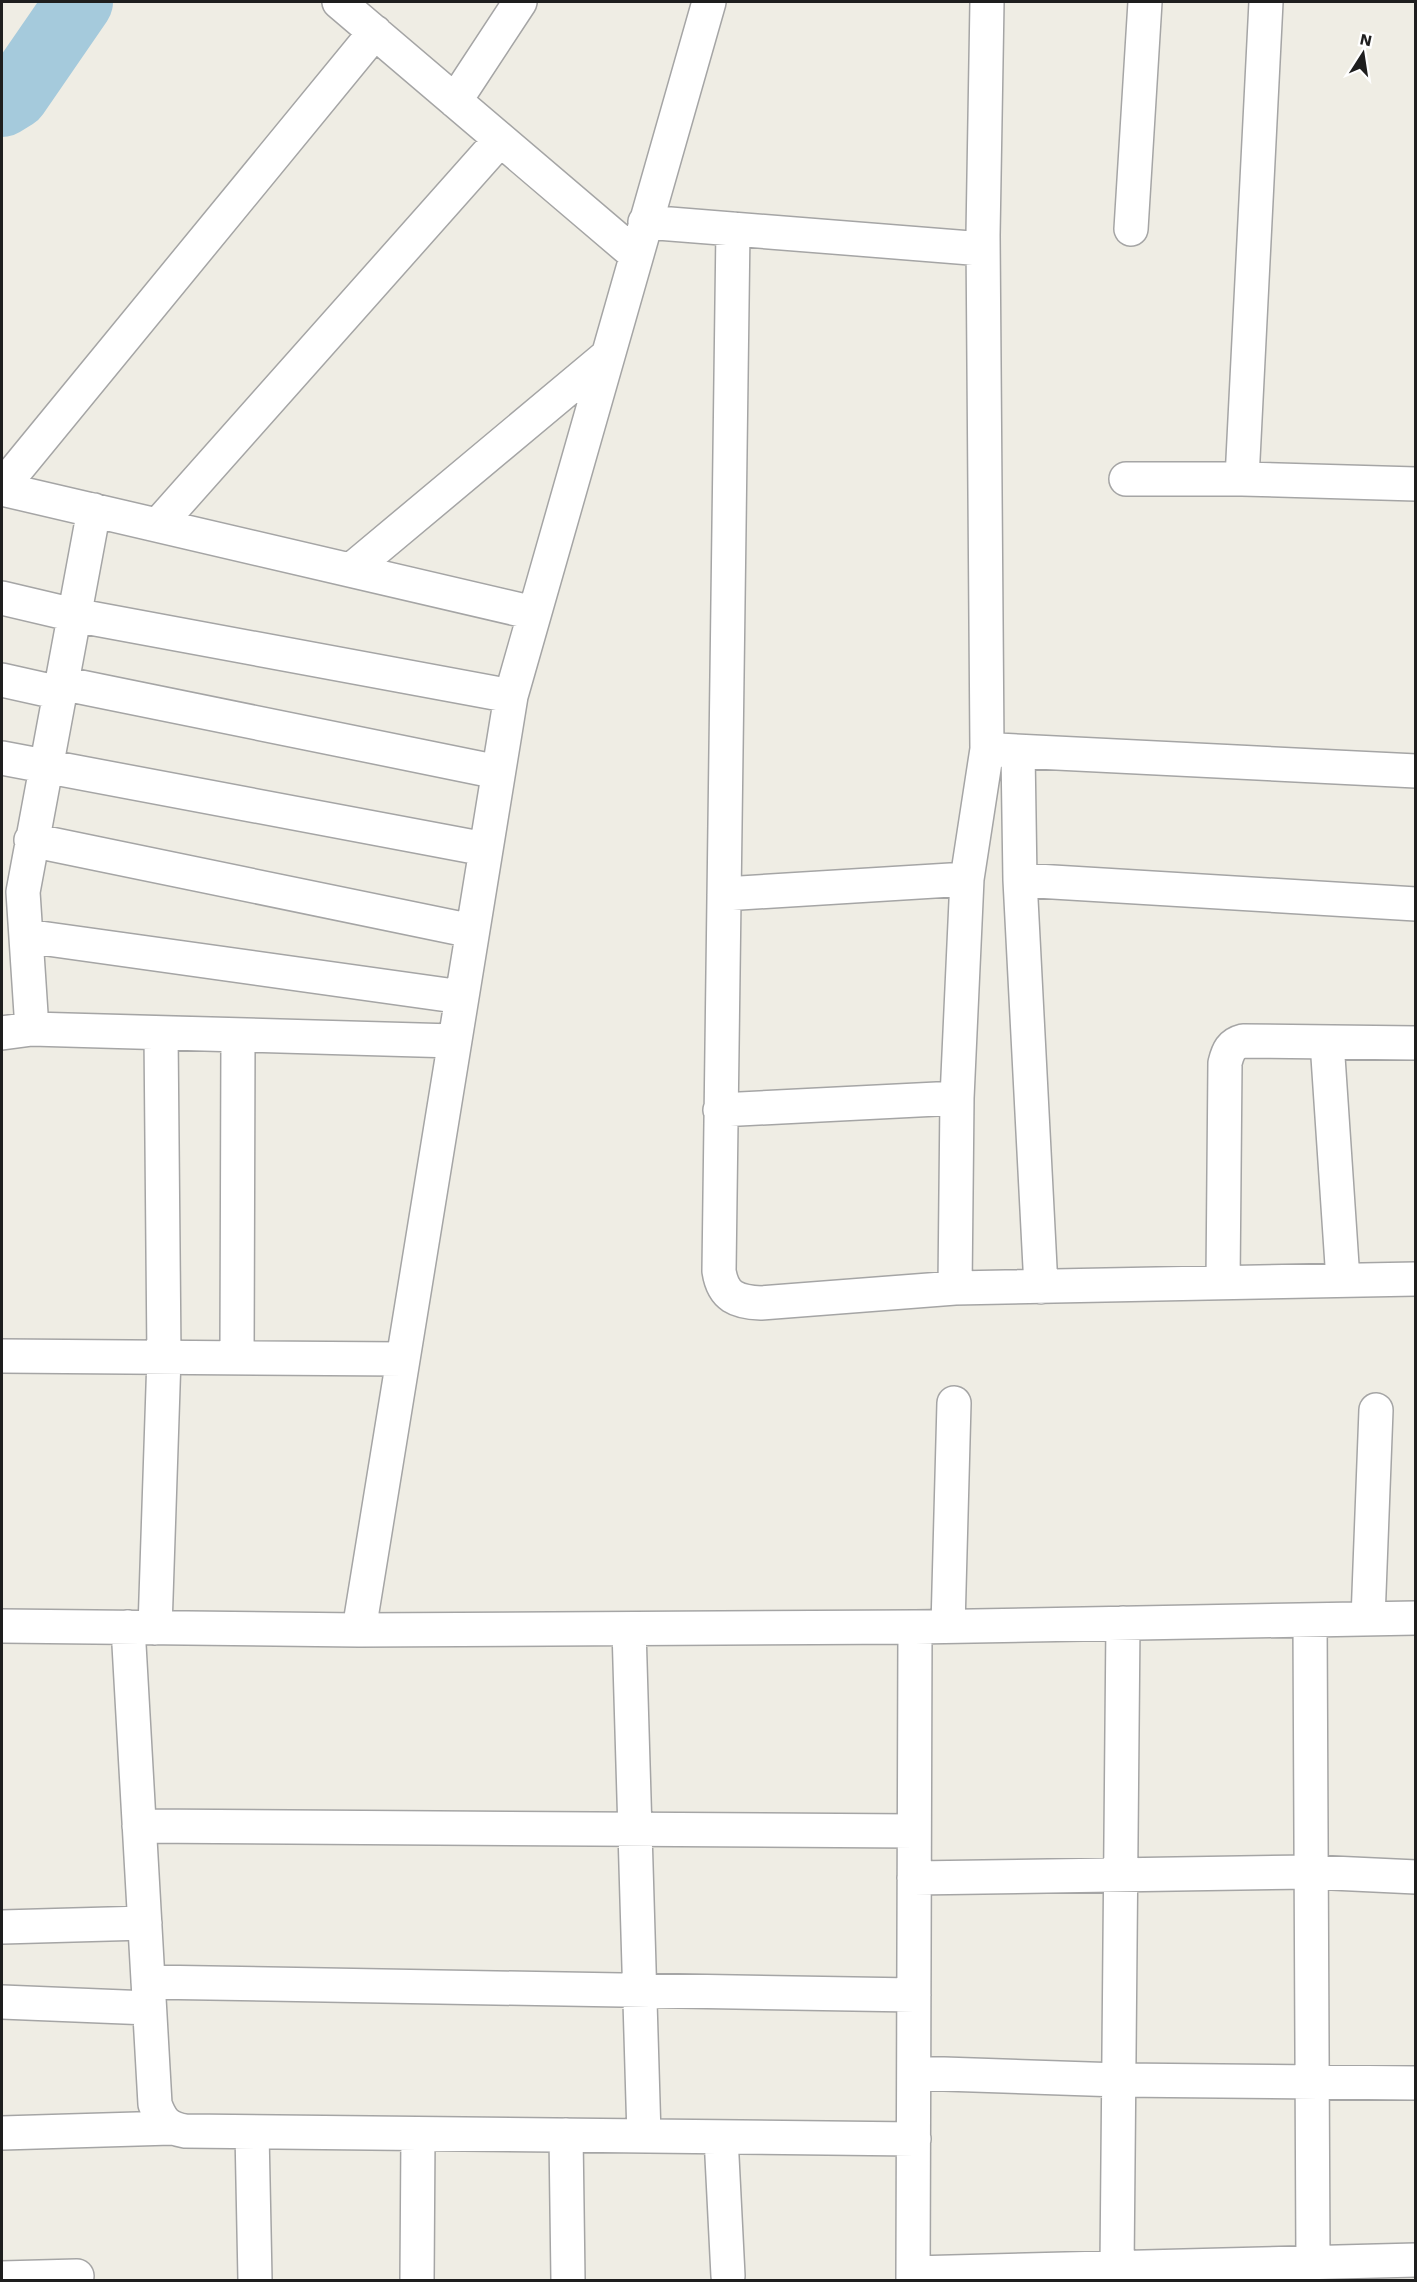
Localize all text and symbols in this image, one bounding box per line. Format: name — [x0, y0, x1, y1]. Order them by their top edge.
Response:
north arrow — [1333, 24, 1393, 84]
text: N — [1358, 29, 1374, 50]

